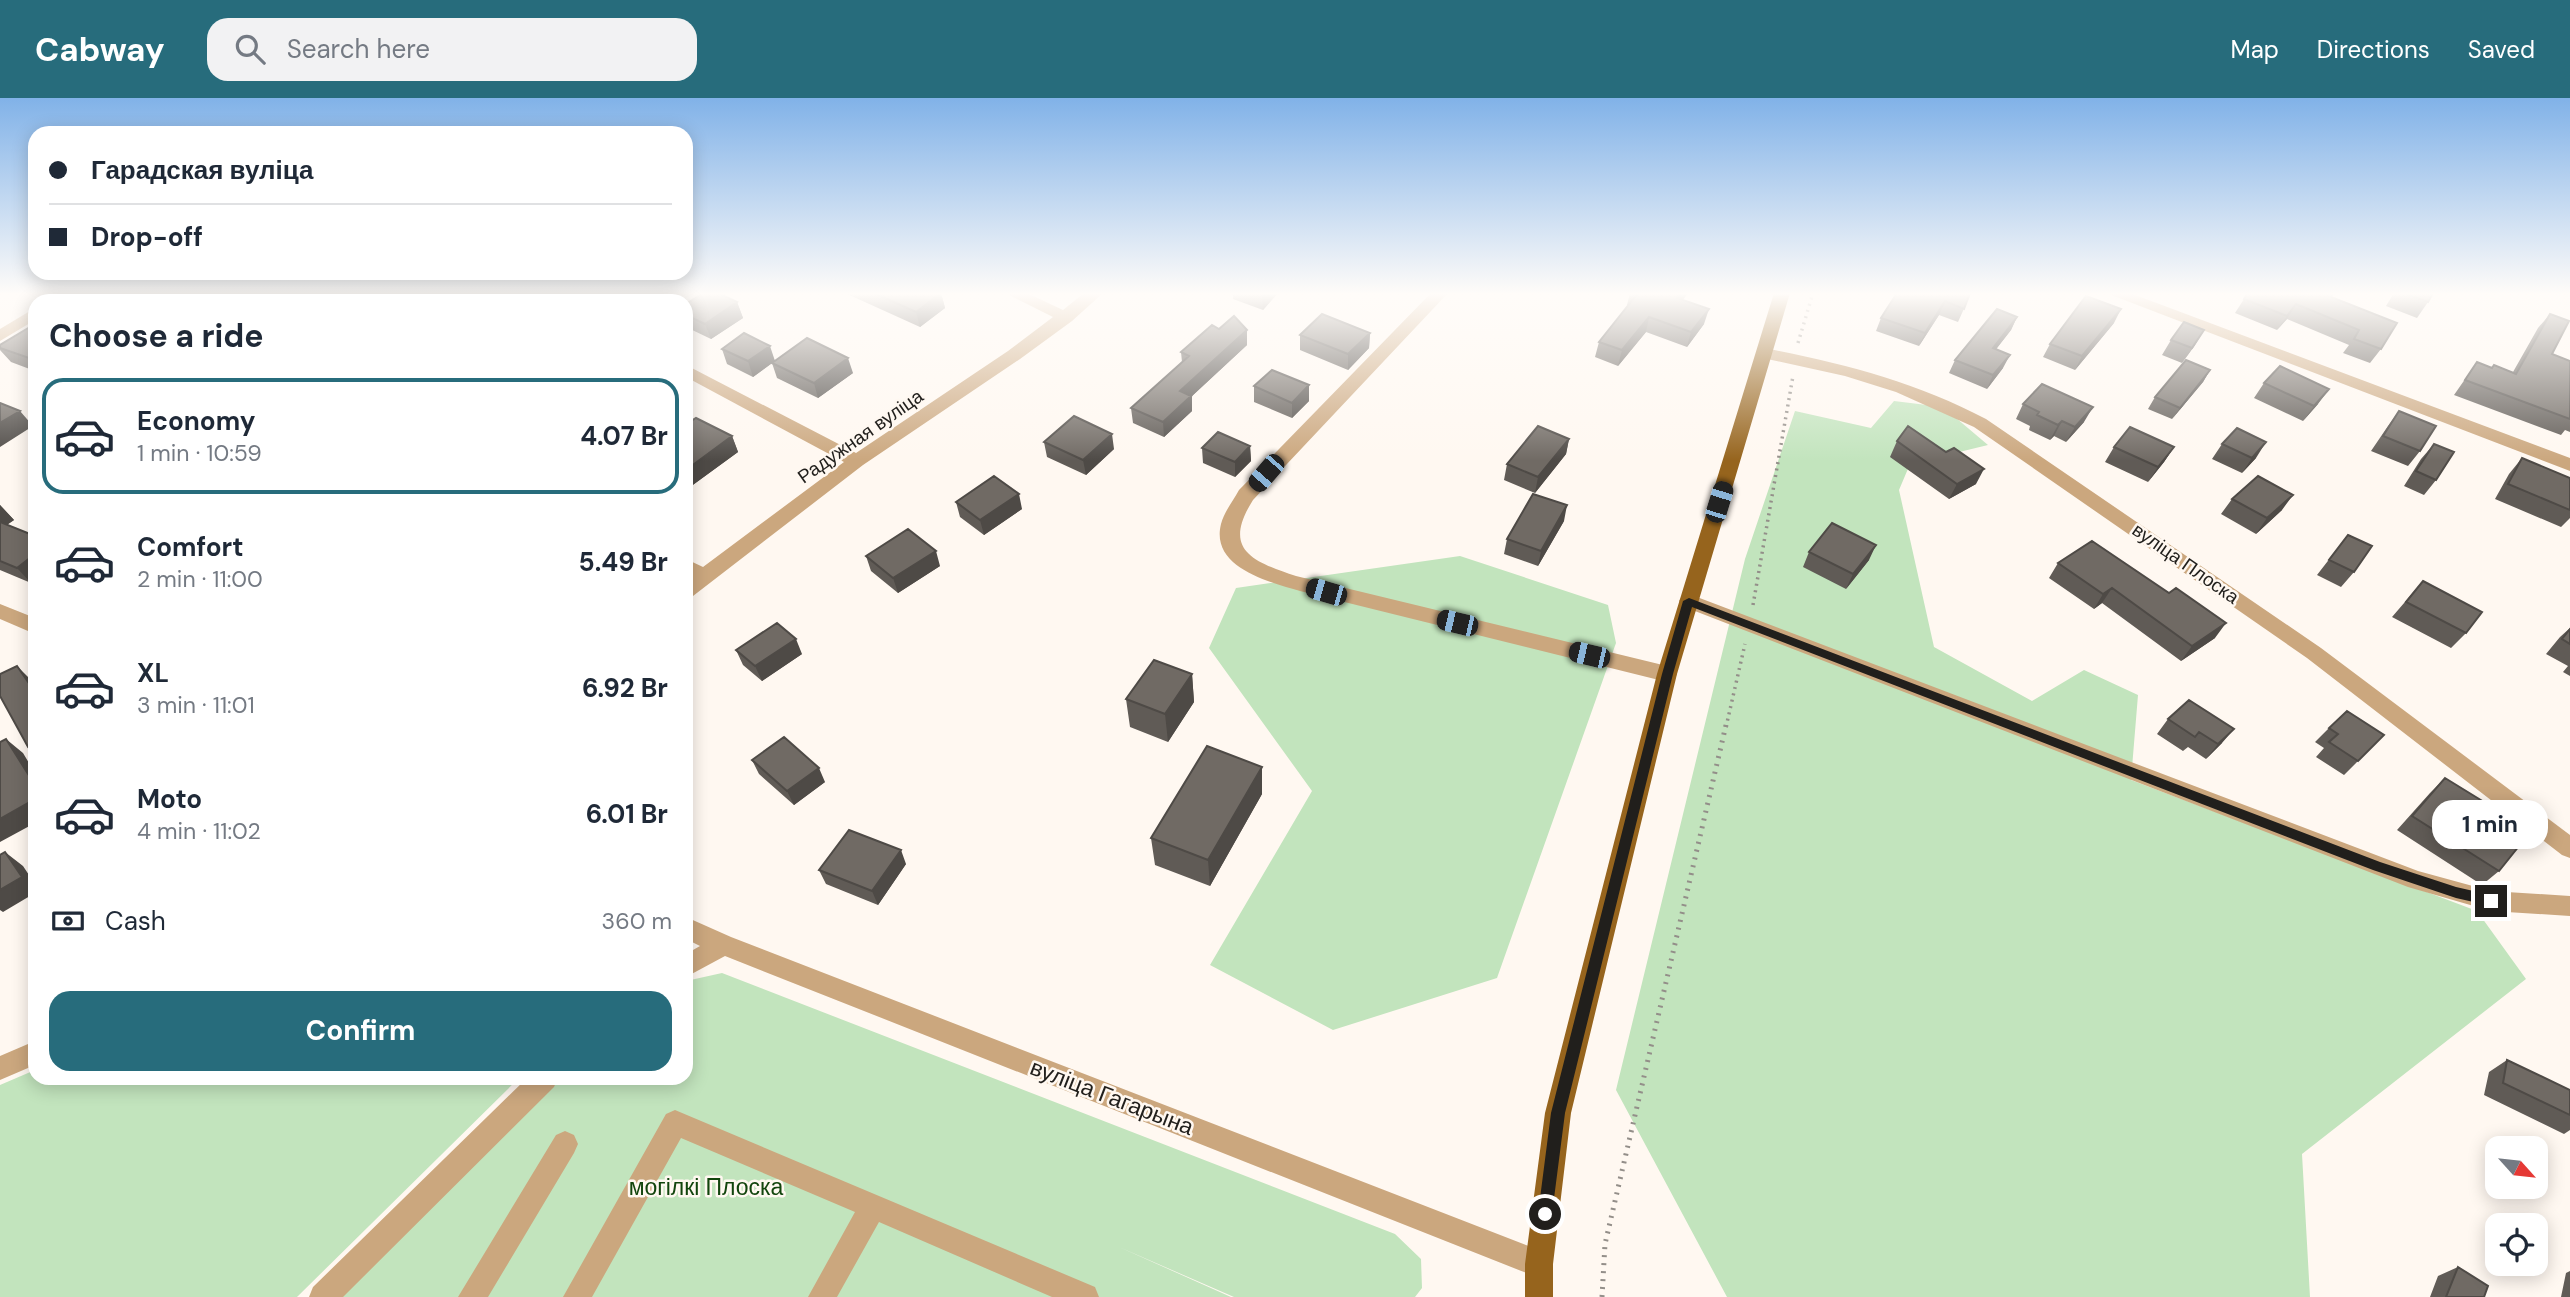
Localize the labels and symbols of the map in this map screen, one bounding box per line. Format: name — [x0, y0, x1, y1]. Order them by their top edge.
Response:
street label: Радужная вуліца — [792, 383, 928, 489]
car — [1245, 450, 1288, 496]
car — [1703, 479, 1736, 525]
street label: вуліца Плоска — [2127, 517, 2244, 610]
car — [1303, 576, 1350, 608]
car — [1435, 608, 1480, 638]
car — [1567, 640, 1612, 670]
callout: 1 min — [2433, 800, 2549, 848]
route end — [2475, 885, 2507, 917]
street label: вуліца Гагарына — [1026, 1052, 1198, 1142]
north arrow — [2485, 1136, 2548, 1199]
park label: могілкі Плоска — [629, 1172, 784, 1202]
route start — [1529, 1198, 1561, 1230]

